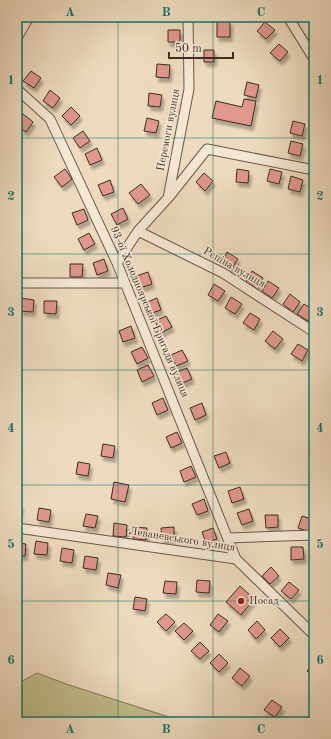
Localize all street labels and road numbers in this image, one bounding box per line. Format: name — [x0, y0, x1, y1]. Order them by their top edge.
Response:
street label: Перемоги вулиця — [156, 88, 182, 172]
street label: 93-ої Холодноярської Бригади вулиця — [108, 225, 190, 399]
street label: Рєпіна вулиця — [201, 246, 267, 290]
street label: Леваневського вулиця — [128, 526, 236, 554]

